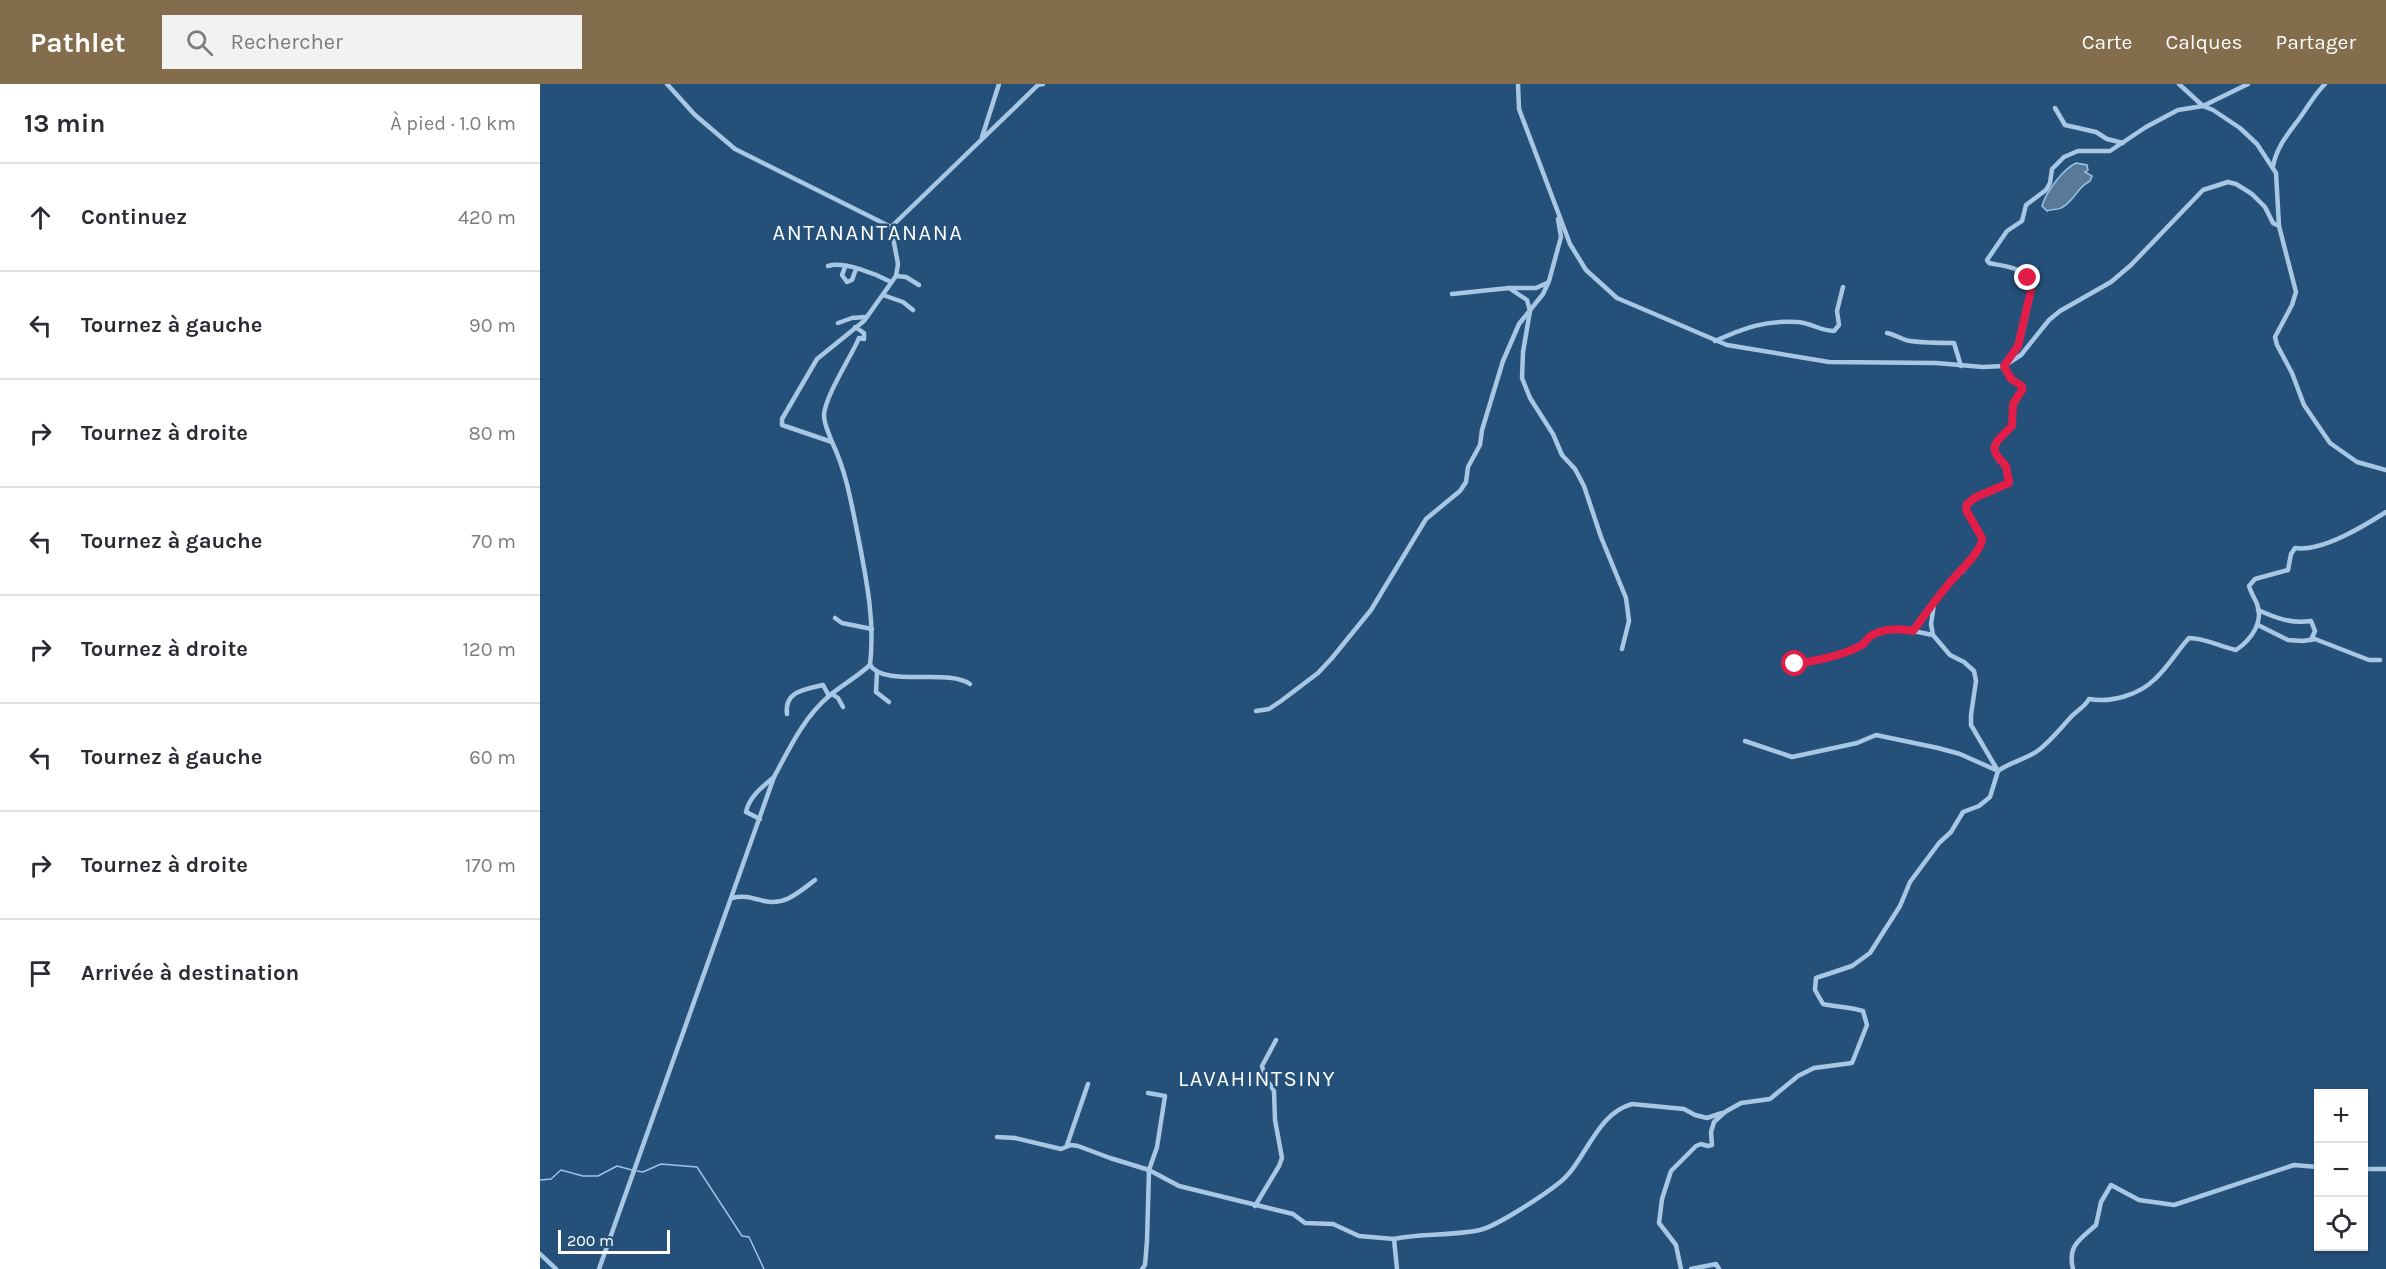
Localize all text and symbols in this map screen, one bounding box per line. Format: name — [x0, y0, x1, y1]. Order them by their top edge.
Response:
search box — [162, 15, 582, 69]
text: Pathlet — [30, 26, 126, 59]
icon: search — [183, 26, 216, 59]
text: Rechercher — [231, 29, 343, 55]
text: Carte — [2082, 30, 2132, 54]
text: Calques — [2165, 30, 2243, 54]
text: Partager — [2276, 30, 2356, 54]
text: 13 min — [24, 108, 105, 139]
text: À pied · 1.0 km — [390, 112, 516, 135]
icon: ahead — [24, 201, 57, 234]
text: Continuez — [81, 204, 187, 230]
text: 420 m — [458, 206, 516, 229]
district label: ANTANANTANANA — [773, 220, 963, 246]
route end — [2014, 264, 2040, 290]
icon: left — [24, 309, 57, 342]
text: Tournez à gauche — [81, 312, 262, 338]
text: 90 m — [469, 314, 516, 337]
icon: right — [24, 417, 57, 450]
text: Tournez à droite — [81, 420, 248, 446]
text: 80 m — [468, 422, 516, 445]
icon: left — [24, 525, 57, 558]
text: Tournez à gauche — [81, 528, 262, 554]
text: 70 m — [471, 530, 516, 553]
icon: right — [24, 633, 57, 666]
text: Tournez à droite — [81, 636, 248, 662]
text: 120 m — [462, 638, 516, 661]
route start — [1781, 650, 1807, 676]
icon: left — [24, 741, 57, 774]
text: Tournez à gauche — [81, 744, 262, 770]
text: 60 m — [469, 746, 516, 769]
icon: right — [24, 849, 57, 882]
text: Tournez à droite — [81, 852, 248, 878]
text: 170 m — [465, 854, 516, 877]
icon: arrive — [24, 957, 57, 990]
text: Arrivée à destination — [81, 960, 299, 986]
district label: LAVAHINTSINY — [1178, 1066, 1336, 1092]
map controls — [2314, 1089, 2368, 1251]
button: + — [2314, 1089, 2368, 1143]
button: − — [2314, 1143, 2368, 1197]
button: locate — [2314, 1197, 2368, 1251]
scale bar — [558, 1227, 670, 1254]
text: 200 m — [567, 1231, 614, 1250]

